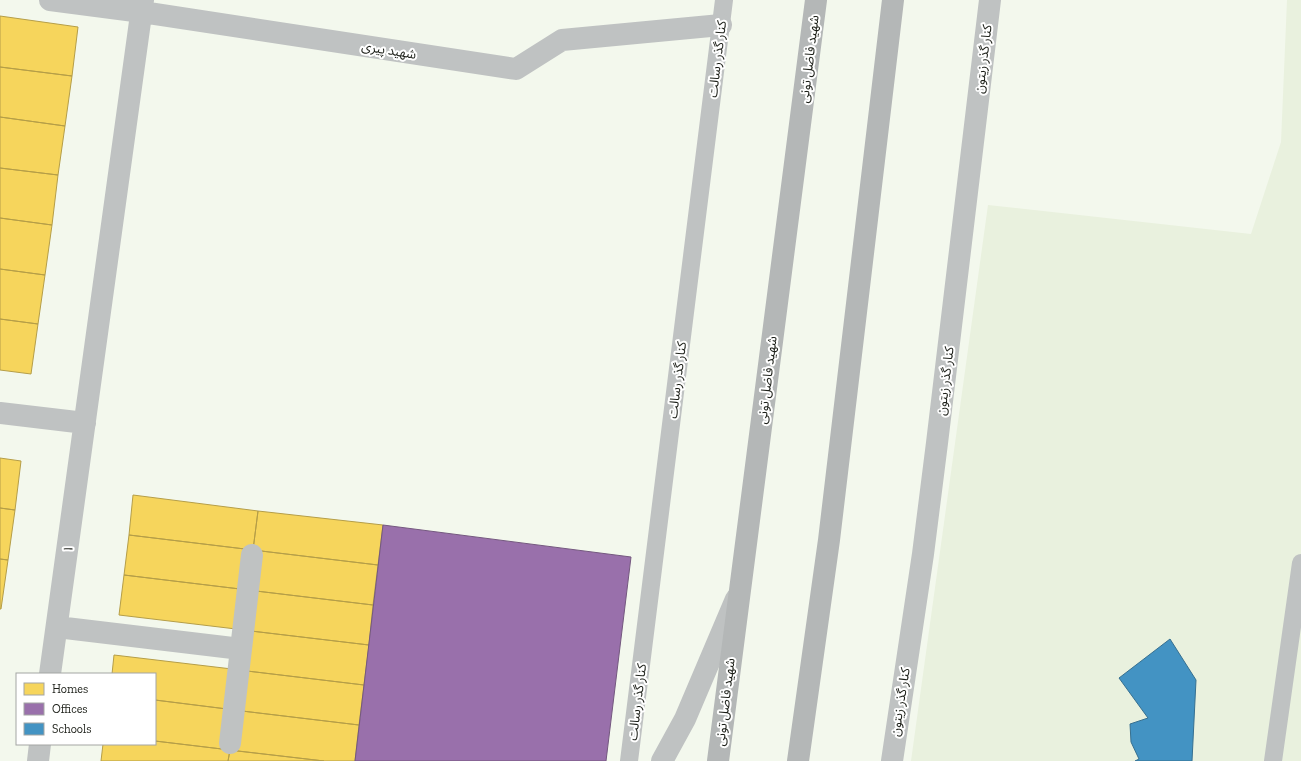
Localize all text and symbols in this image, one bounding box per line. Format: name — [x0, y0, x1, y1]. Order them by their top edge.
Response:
street label: شهید فاضل تونی — [796, 14, 823, 104]
street label: کنار گذر رسالت — [705, 19, 729, 98]
street label: کنار گذر زیتون — [971, 23, 996, 95]
street label: شهید پیری — [360, 38, 417, 64]
street label: شهید فاضل تونی — [754, 335, 781, 425]
street label: کنار گذر رسالت — [665, 340, 689, 419]
street label: کنار گذر زیتون — [933, 345, 958, 417]
street label: ۱ — [60, 544, 76, 554]
street label: شهید فاضل تونی — [712, 657, 739, 747]
street label: کنار گذر رسالت — [625, 662, 649, 741]
street label: کنار گذر زیتون — [887, 666, 914, 738]
legend — [16, 673, 156, 745]
text: Homes — [52, 682, 88, 696]
text: Offices — [52, 702, 88, 716]
text: Schools — [52, 722, 91, 736]

